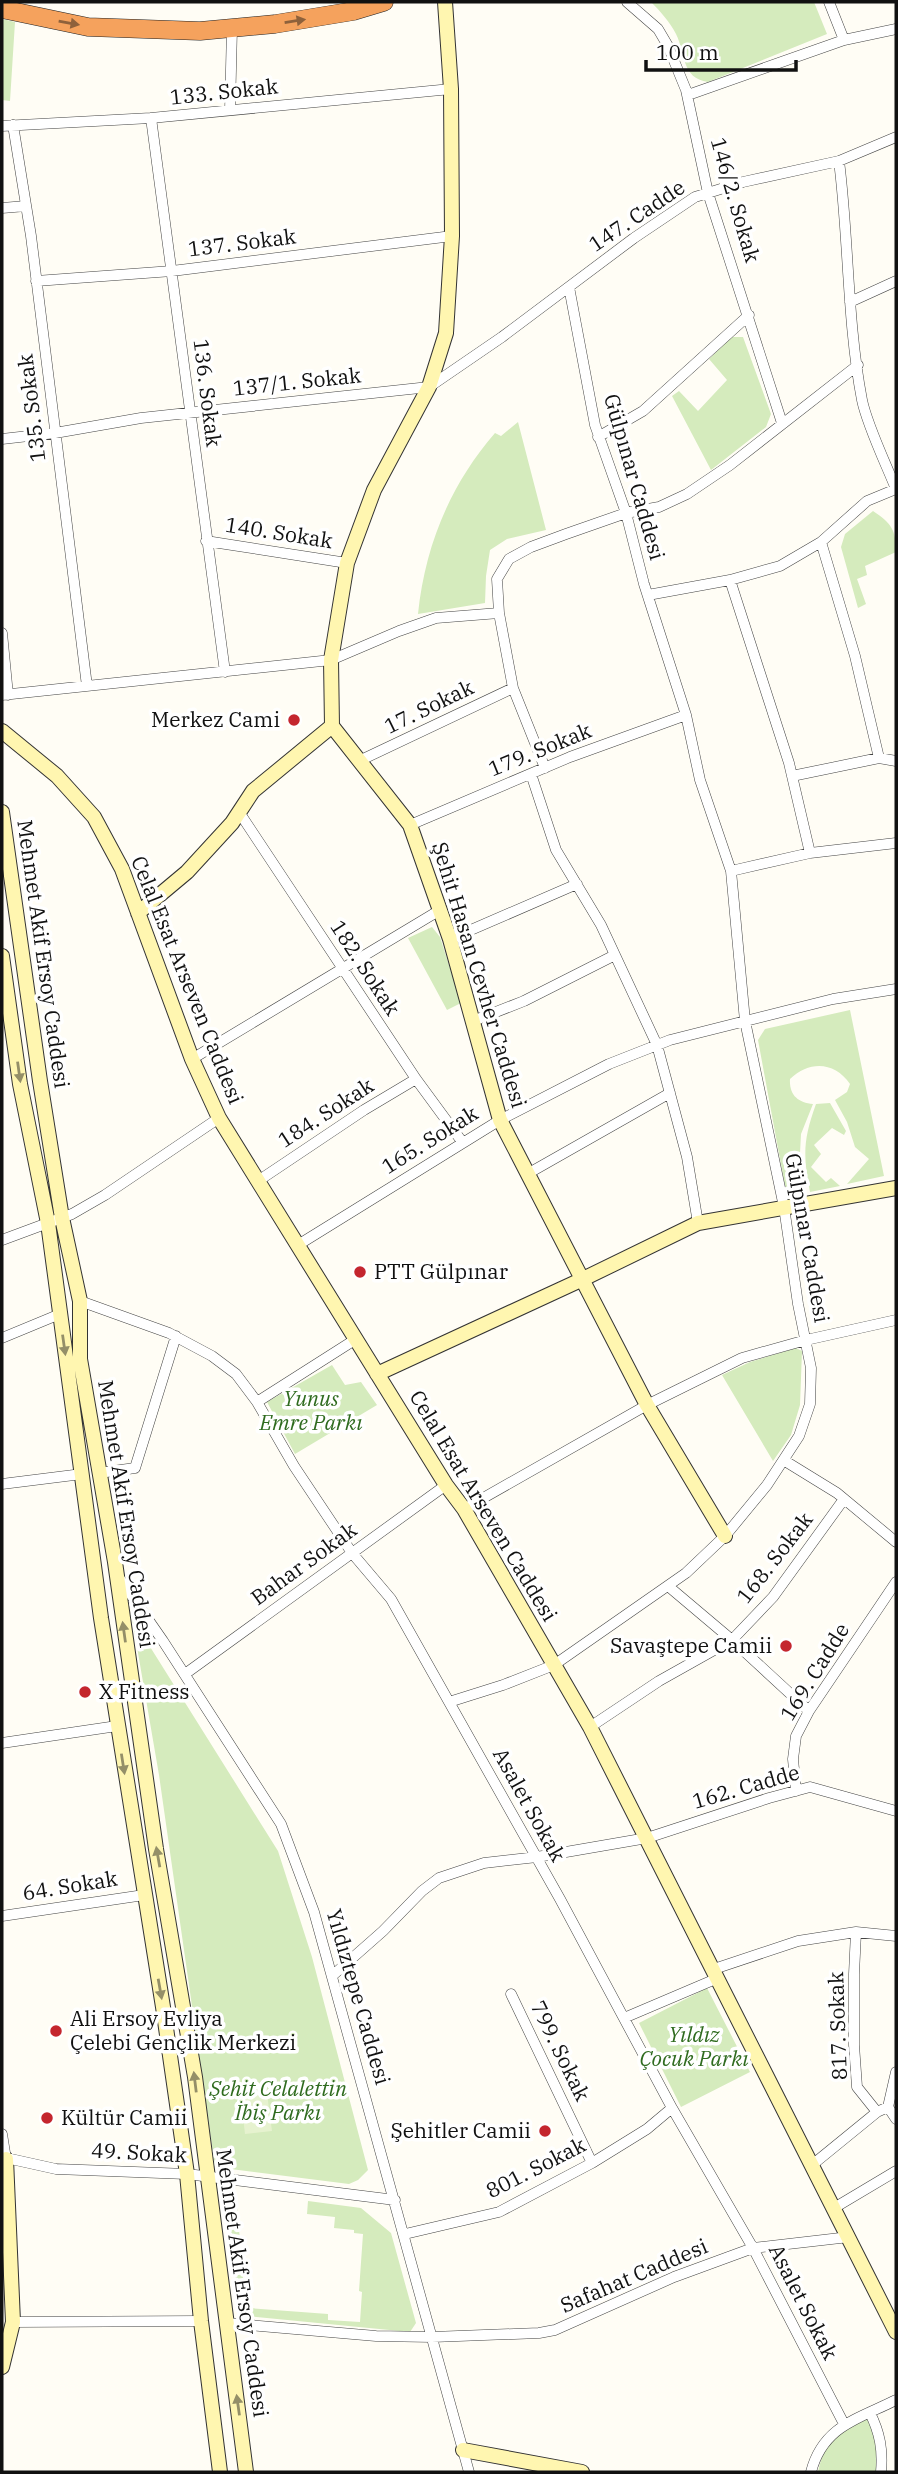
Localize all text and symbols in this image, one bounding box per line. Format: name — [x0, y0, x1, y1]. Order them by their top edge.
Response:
one-way arrow — [284, 15, 306, 26]
one-way arrow — [58, 18, 80, 29]
scale bar — [646, 28, 796, 72]
text: 100 m — [656, 38, 719, 66]
street label: 133. Sokak — [168, 71, 280, 111]
street label: 146/2. Sokak — [705, 134, 767, 266]
street label: 147. Cadde — [583, 173, 690, 258]
street label: 137. Sokak — [186, 221, 298, 263]
street label: 136. Sokak — [187, 337, 229, 449]
street label: 135. Sokak — [10, 352, 52, 464]
street label: 137/1. Sokak — [231, 360, 363, 402]
street label: Gülpınar Caddesi — [598, 390, 672, 563]
street label: 140. Sokak — [223, 510, 336, 554]
street label: 17. Sokak — [379, 672, 478, 740]
place label: Merkez Cami — [151, 705, 280, 733]
marker: Merkez Cami — [286, 712, 302, 728]
street label: 179. Sokak — [484, 715, 596, 782]
street label: Mehmet Akif Ersoy Caddesi — [11, 818, 77, 1090]
street label: Şehit Hasan Cevher Caddesi — [426, 838, 534, 1111]
street label: Celal Esat Arseven Caddesi — [125, 851, 251, 1108]
street label: 182. Sokak — [325, 914, 408, 1021]
one-way arrow — [14, 1061, 25, 1083]
street label: 184. Sokak — [272, 1070, 379, 1153]
street label: 165. Sokak — [376, 1098, 484, 1180]
street label: Gülpınar Caddesi — [779, 1151, 837, 1325]
place label: PTT Gülpınar — [374, 1257, 509, 1285]
marker: PTT Gülpınar — [352, 1264, 368, 1280]
one-way arrow — [59, 1334, 70, 1356]
street label: Mehmet Akif Ersoy Caddesi — [92, 1378, 162, 1650]
park label: Yunus Emre Parkı — [259, 1384, 363, 1436]
street label: Celal Esat Arseven Caddesi — [404, 1385, 564, 1626]
street label: 168. Sokak — [730, 1505, 819, 1609]
street label: Bahar Sokak — [245, 1515, 363, 1611]
street label: 169. Cadde — [773, 1617, 855, 1726]
one-way arrow — [119, 1621, 130, 1643]
place label: Savaştepe Camii — [610, 1631, 772, 1659]
marker: Savaştepe Camii — [778, 1638, 794, 1654]
place label: X Fitness — [99, 1677, 190, 1705]
marker: X Fitness — [77, 1684, 93, 1700]
street label: Asalet Sokak — [487, 1743, 573, 1867]
one-way arrow — [118, 1753, 129, 1775]
street label: 162. Cadde — [689, 1757, 802, 1815]
one-way arrow — [152, 1846, 163, 1868]
street label: 64. Sokak — [20, 1864, 120, 1906]
street label: Yıldıztepe Caddesi — [320, 1906, 397, 2088]
street label: 817. Sokak — [821, 1971, 853, 2081]
one-way arrow — [155, 1978, 166, 2000]
street label: 799. Sokak — [525, 1996, 598, 2106]
place label: Ali Ersoy Evliya Çelebi Gençlik Merkezi — [70, 2004, 296, 2056]
park label: Yıldız Çocuk Parkı — [639, 2020, 749, 2072]
marker: Ali Ersoy Evliya Çelebi Gençlik Merkezi — [48, 2023, 64, 2039]
one-way arrow — [189, 2071, 200, 2093]
park label: Şehit Celalettin İbiş Parkı — [208, 2074, 347, 2126]
place label: Kültür Camii — [61, 2103, 187, 2131]
marker: Kültür Camii — [39, 2110, 55, 2126]
place label: Şehitler Camii — [390, 2116, 531, 2144]
marker: Şehitler Camii — [537, 2123, 553, 2139]
street label: 801. Sokak — [481, 2130, 591, 2204]
street label: 49. Sokak — [90, 2136, 188, 2169]
street label: Mehmet Akif Ersoy Caddesi — [210, 2147, 276, 2419]
street label: Safahat Caddesi — [556, 2231, 712, 2319]
street label: Asalet Sokak — [763, 2239, 845, 2365]
one-way arrow — [232, 2393, 243, 2415]

